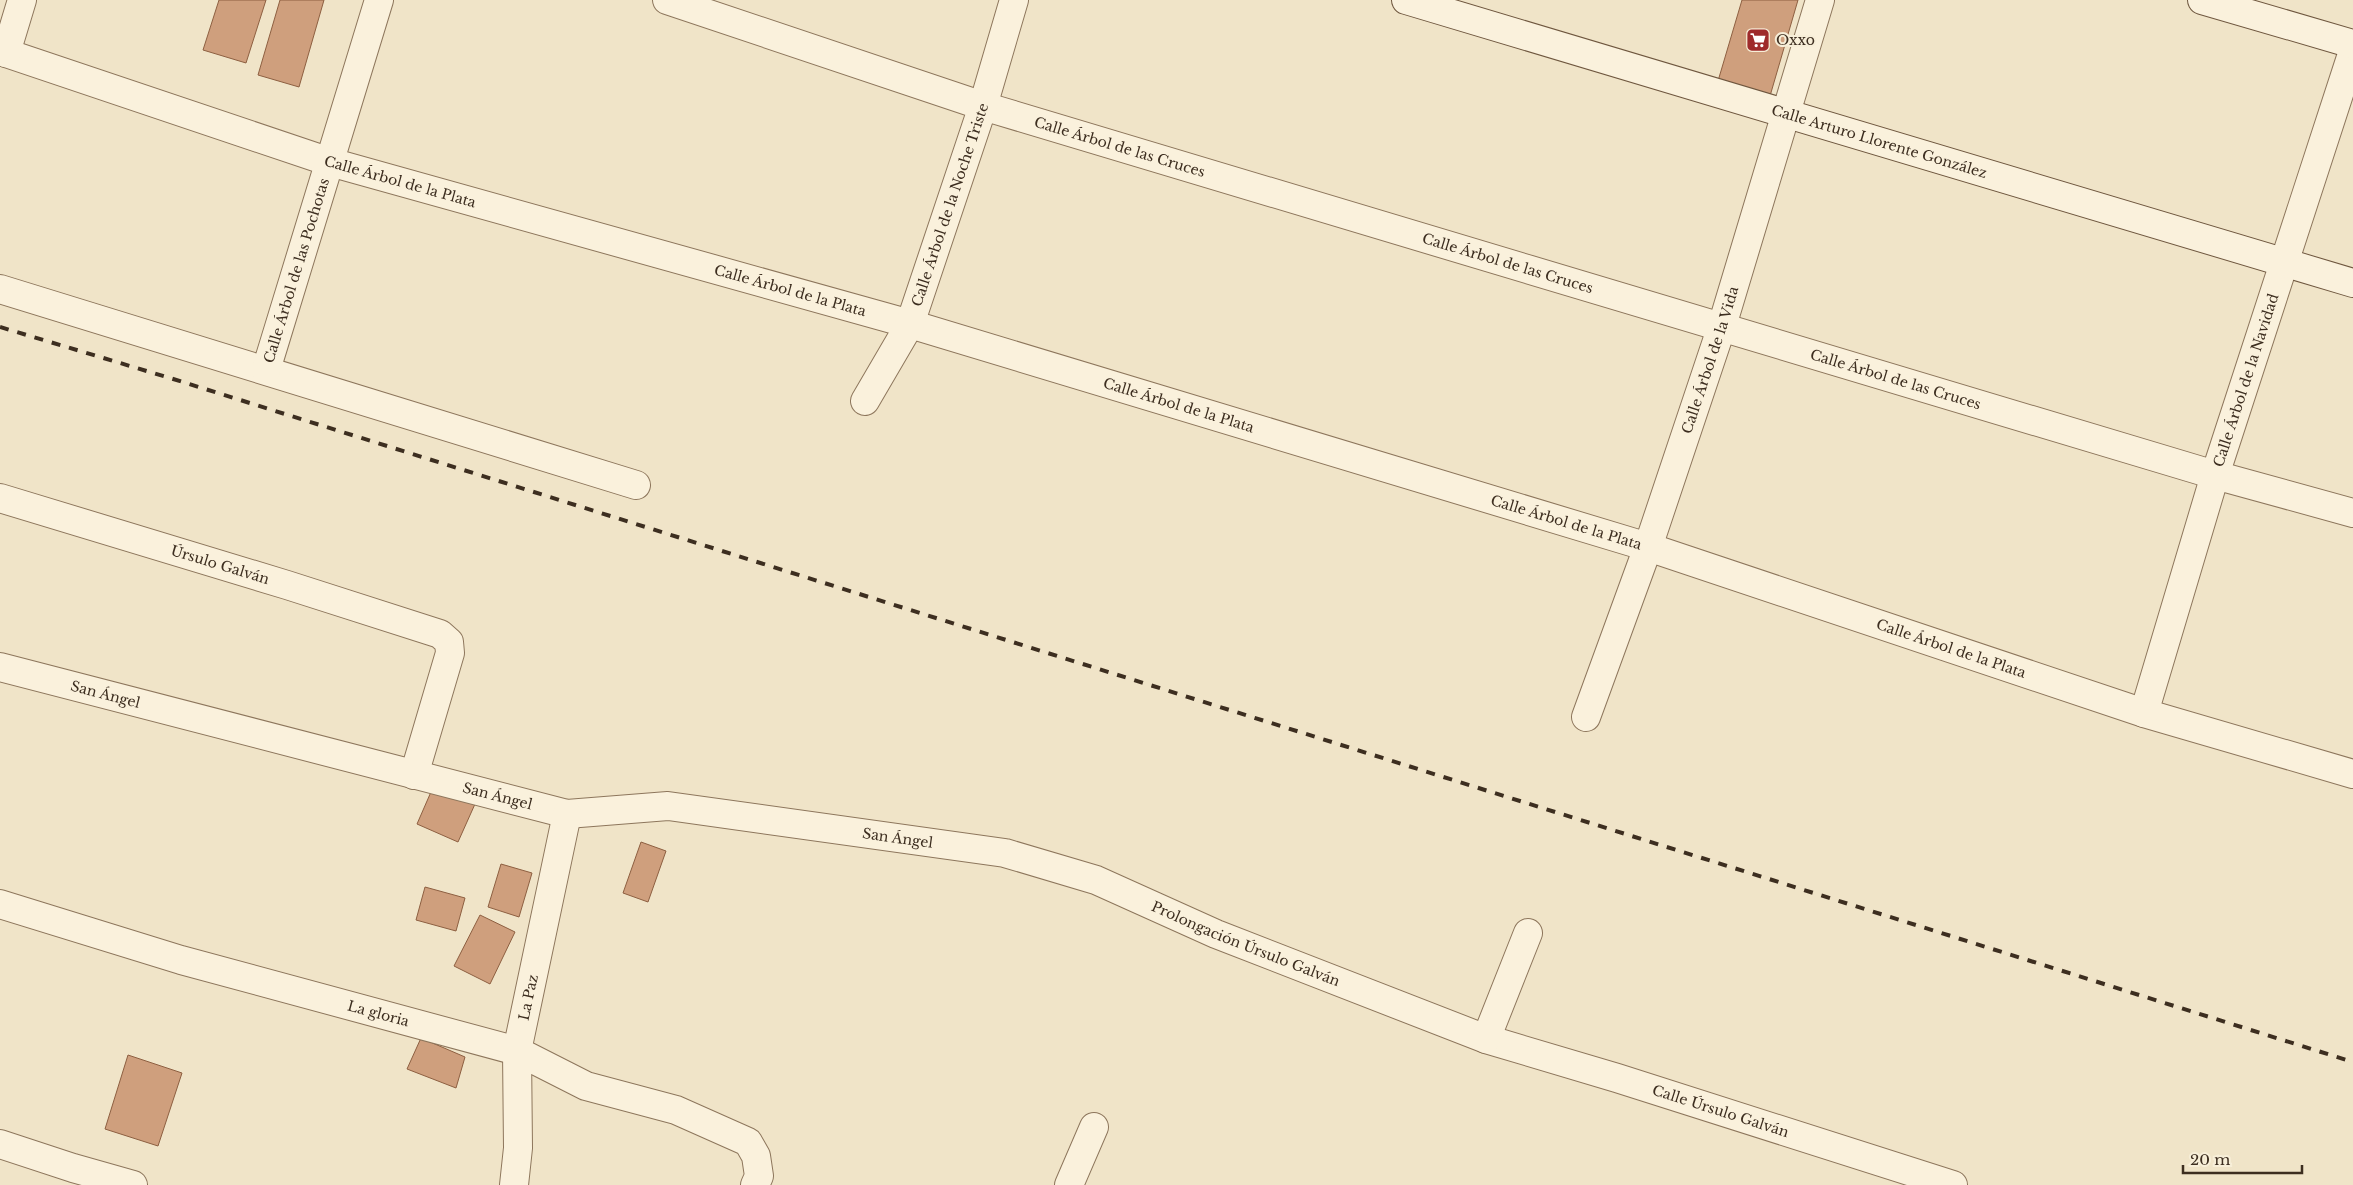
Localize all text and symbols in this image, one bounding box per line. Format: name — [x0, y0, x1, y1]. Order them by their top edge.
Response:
supermarket icon: Oxxo — [1745, 27, 1771, 53]
place label: Oxxo — [1776, 31, 1815, 49]
street label: Calle Árbol de la Noche Triste — [908, 101, 992, 309]
street label: Calle Arturo Llorente González — [1769, 101, 1989, 182]
street label: Calle Árbol de las Cruces — [1032, 113, 1207, 181]
street label: Calle Árbol de la Plata — [322, 152, 478, 211]
street label: Calle Árbol de las Pochotas — [260, 176, 333, 365]
street label: Calle Árbol de las Cruces — [1420, 229, 1595, 297]
street label: Calle Árbol de la Plata — [712, 261, 868, 320]
street label: Calle Árbol de la Vida — [1678, 284, 1742, 436]
street label: Calle Árbol de la Navidad — [2209, 291, 2283, 469]
street label: Calle Árbol de las Cruces — [1808, 345, 1983, 413]
street label: Calle Árbol de la Plata — [1101, 374, 1256, 437]
street label: Calle Árbol de la Plata — [1489, 491, 1644, 554]
street label: Úrsulo Galván — [169, 540, 272, 588]
street label: Calle Árbol de la Plata — [1874, 615, 2029, 682]
street label: San Ángel — [69, 677, 143, 712]
street label: San Ángel — [461, 778, 535, 814]
street label: San Ángel — [861, 824, 935, 852]
street label: Prolongación Úrsulo Galván — [1149, 897, 1343, 990]
street label: La Paz — [515, 972, 542, 1022]
street label: La gloria — [346, 997, 411, 1030]
street label: Calle Úrsulo Galván — [1650, 1081, 1791, 1141]
scale bar — [2183, 1142, 2302, 1174]
text: 20 m — [2190, 1150, 2230, 1169]

